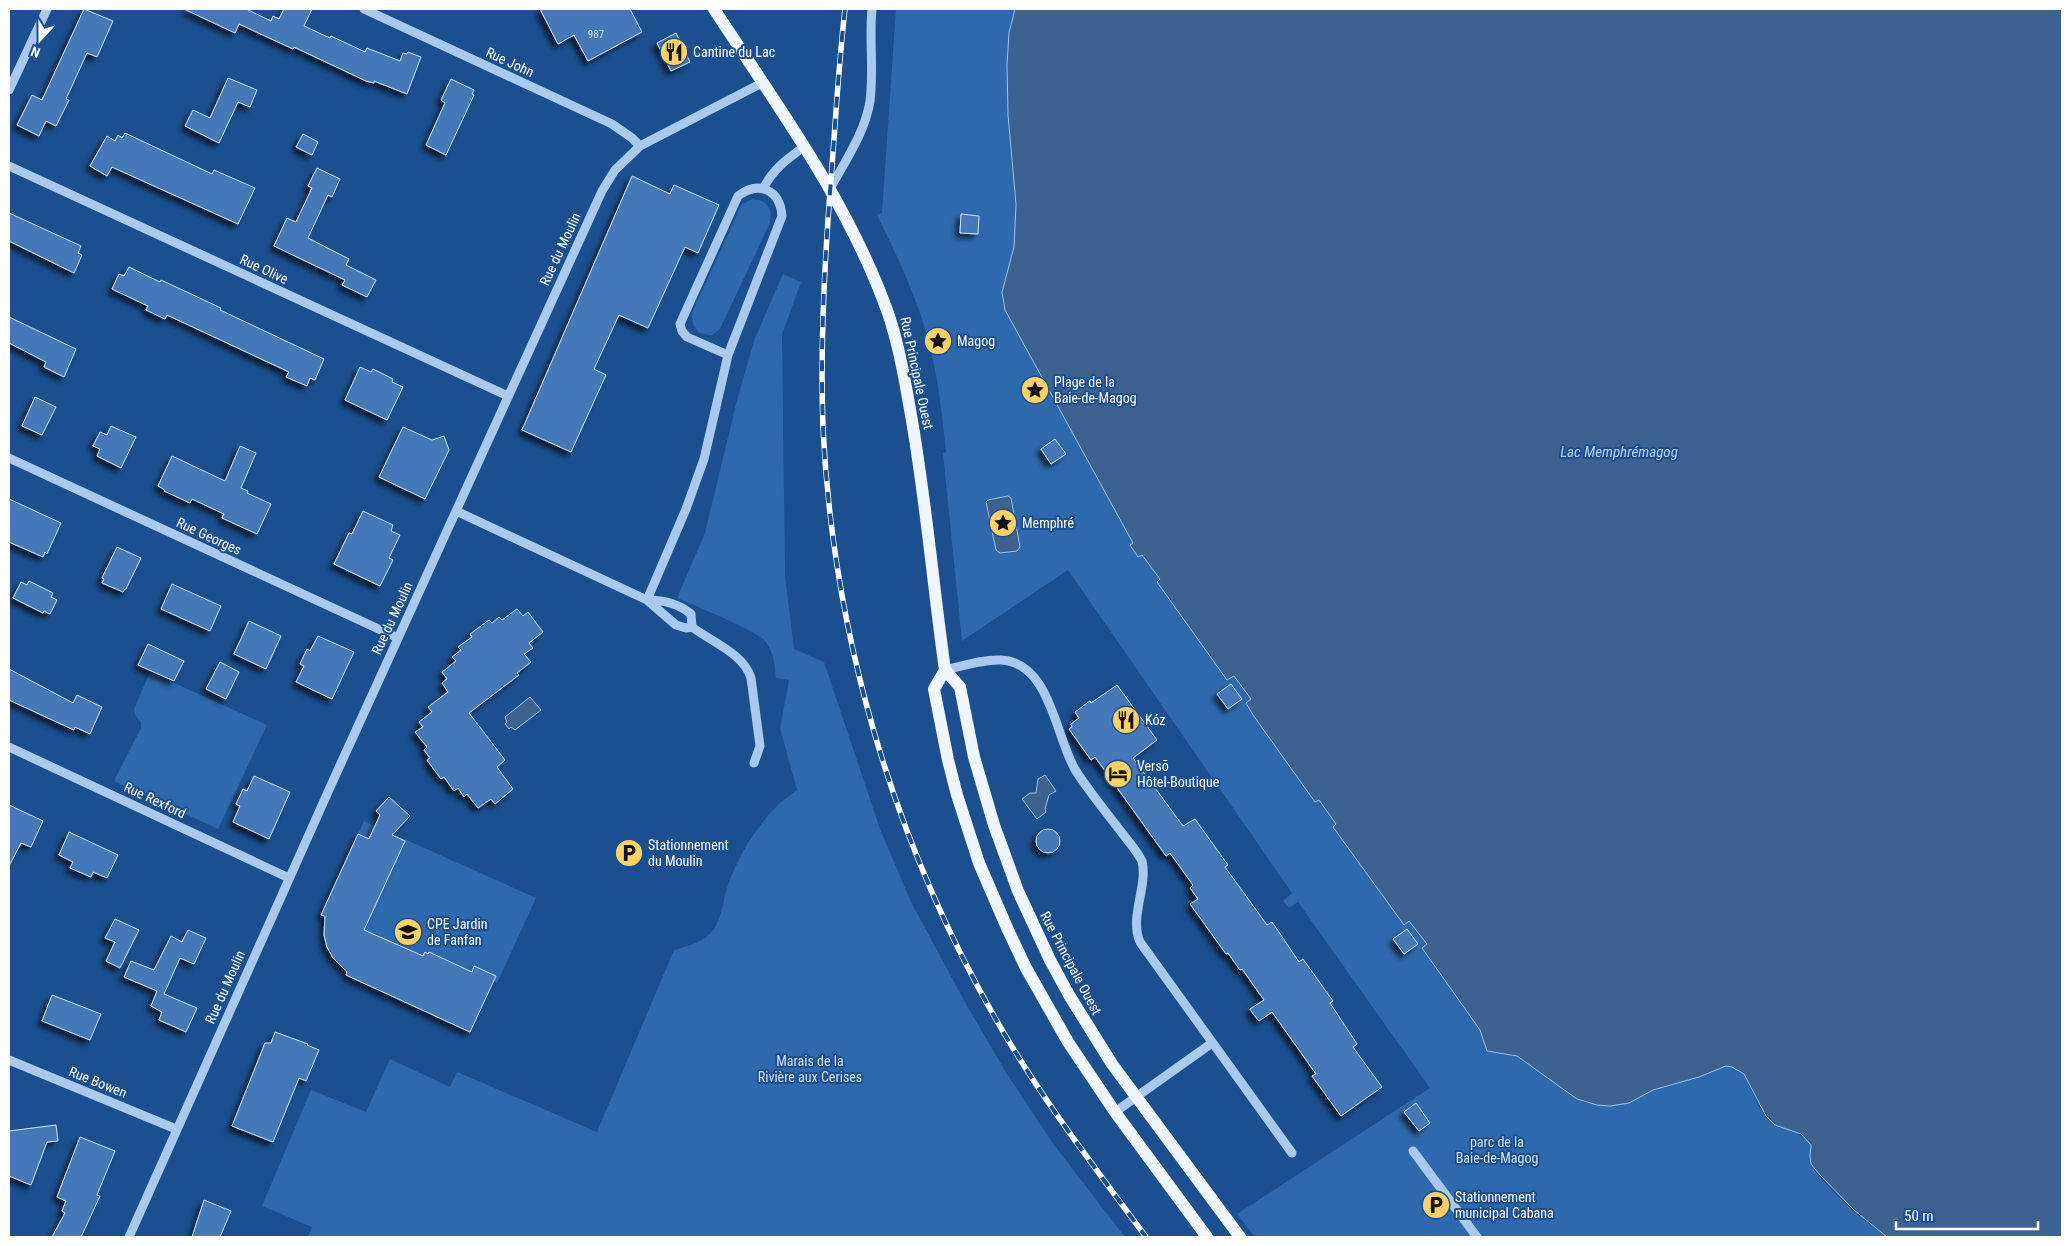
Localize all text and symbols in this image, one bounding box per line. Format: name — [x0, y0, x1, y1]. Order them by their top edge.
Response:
north arrow — [15, 15, 65, 65]
house number: 987 — [588, 28, 604, 41]
restaurant icon: Cantine du Lac — [659, 37, 689, 67]
text: N — [28, 43, 42, 61]
street label: Rue John — [483, 44, 537, 80]
place label: Cantine du Lac — [693, 44, 775, 60]
street label: Rue du Moulin — [536, 210, 584, 288]
street label: Rue Olive — [237, 251, 291, 287]
street label: Rue Principale Ouest — [897, 315, 937, 431]
place icon: Magog — [923, 326, 953, 356]
place label: Magog — [957, 333, 995, 349]
place label: Plage de la Baie-de-Magog — [1054, 374, 1137, 406]
place icon: Plage de la Baie-de-Magog — [1020, 375, 1050, 405]
water label: Lac Memphrémagog — [1560, 443, 1678, 461]
place icon: Memphré — [988, 508, 1018, 538]
street label: Rue Georges — [174, 514, 244, 558]
place label: Memphré — [1022, 515, 1074, 531]
street label: Rue du Moulin — [368, 579, 416, 657]
restaurant icon: Kóz — [1111, 705, 1141, 735]
place label: Kóz — [1145, 712, 1166, 728]
place label: Versō Hôtel-Boutique — [1137, 758, 1220, 790]
hotel icon: Versō Hôtel-Boutique — [1103, 759, 1133, 789]
street label: Rue Rexford — [121, 779, 189, 821]
place label: Stationnement du Moulin — [648, 837, 729, 869]
parking icon: Stationnement du Moulin — [614, 838, 644, 868]
street label: Rue Principale Ouest — [1037, 909, 1105, 1017]
place label: CPE Jardin de Fanfan — [427, 916, 487, 948]
school or university icon: CPE Jardin de Fanfan — [393, 917, 423, 947]
street label: Rue du Moulin — [202, 948, 248, 1026]
park label: Marais de la Rivière aux Cerises — [758, 1053, 862, 1085]
street label: Rue Bowen — [67, 1063, 129, 1101]
park label: parc de la Baie-de-Magog — [1456, 1134, 1538, 1166]
place label: Stationnement municipal Cabana — [1455, 1189, 1554, 1221]
parking icon: Stationnement municipal Cabana — [1421, 1190, 1451, 1220]
scale bar — [1896, 1198, 2038, 1230]
text: 50 m — [1904, 1207, 1934, 1225]

